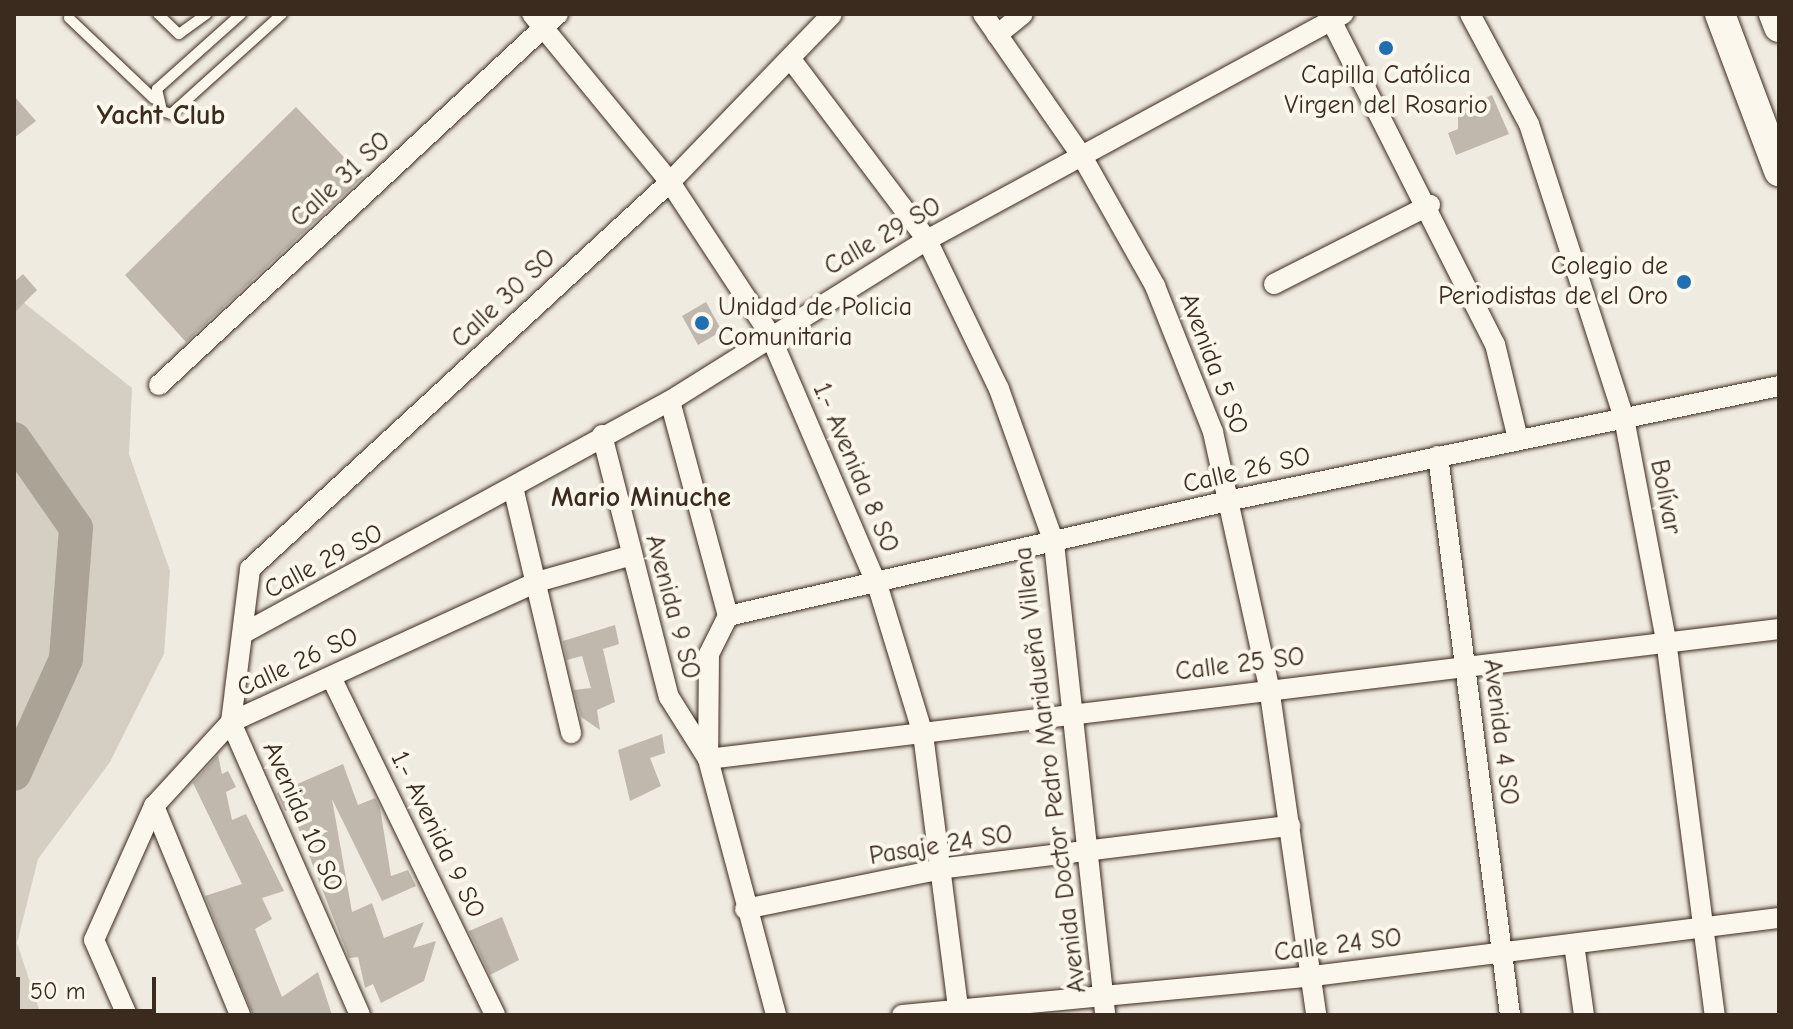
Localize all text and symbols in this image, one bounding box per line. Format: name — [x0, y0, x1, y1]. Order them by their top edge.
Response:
marker: Capilla Católica Virgen del Rosario — [1377, 39, 1395, 57]
place label: Capilla Católica Virgen del Rosario — [1284, 60, 1488, 122]
district label: Yacht Club — [97, 98, 225, 132]
street label: Calle 31 SO — [284, 126, 398, 234]
street label: Calle 29 SO — [819, 191, 947, 283]
street label: Calle 30 SO — [445, 243, 563, 355]
place label: Colegio de Periodistas de el Oro — [1438, 251, 1668, 312]
marker: Colegio de Periodistas de el Oro — [1675, 273, 1693, 291]
street label: Avenida 5 SO — [1172, 289, 1254, 439]
place label: Unidad de Policia Comunitaria — [718, 292, 912, 354]
marker: Unidad de Policia Comunitaria — [693, 314, 711, 332]
street label: 1.- Avenida 8 SO — [805, 379, 905, 557]
street label: Calle 26 SO — [1180, 441, 1314, 501]
street label: Bolívar — [1642, 457, 1688, 537]
district label: Mario Minuche — [551, 480, 731, 514]
street label: Calle 29 SO — [259, 518, 389, 606]
street label: Avenida 9 SO — [638, 531, 706, 683]
street label: Avenida Doctor Pedro Maridueña Villena — [1008, 545, 1094, 995]
street label: Calle 26 SO — [233, 621, 363, 705]
street label: Calle 25 SO — [1174, 642, 1306, 688]
street label: Avenida 4 SO — [1476, 657, 1524, 807]
street label: Avenida 10 SO — [255, 737, 349, 897]
street label: 1.- Avenida 9 SO — [383, 747, 491, 923]
street label: Pasaje 24 SO — [867, 819, 1015, 873]
street label: Calle 24 SO — [1272, 923, 1404, 969]
scale bar — [20, 961, 160, 1011]
text: 50 m — [30, 977, 86, 1005]

